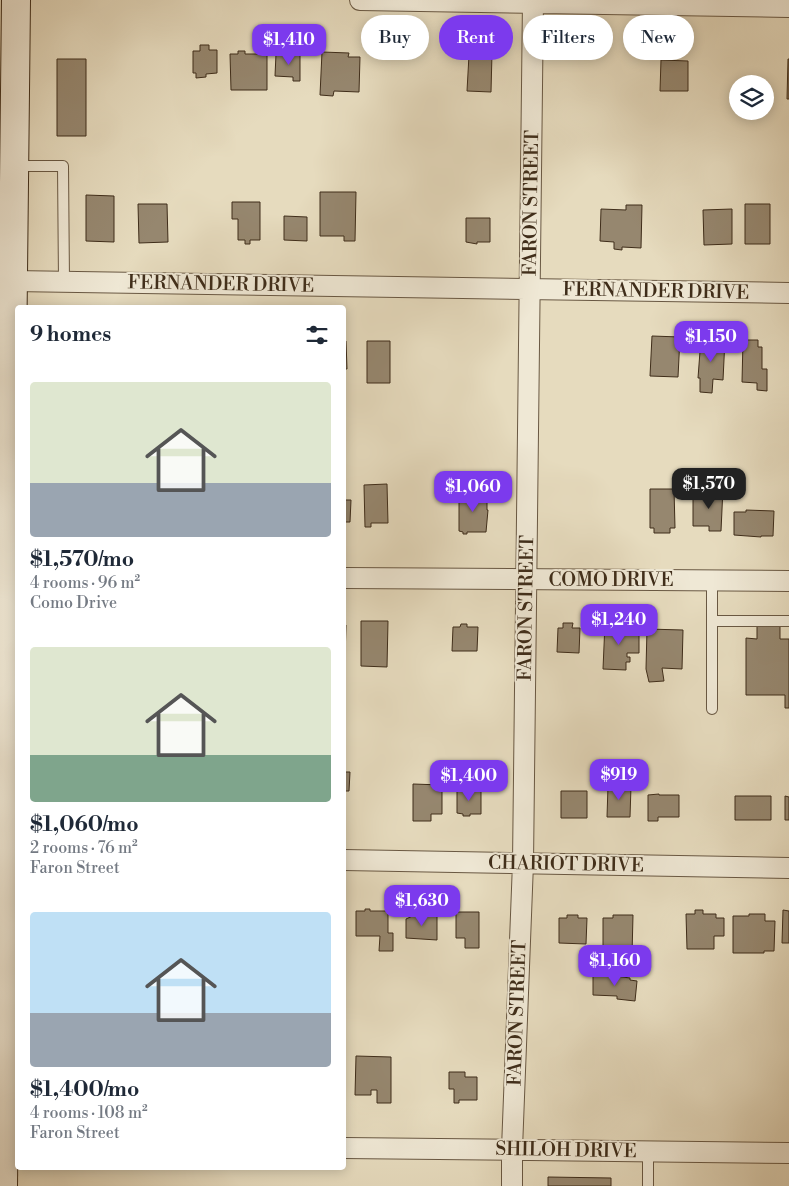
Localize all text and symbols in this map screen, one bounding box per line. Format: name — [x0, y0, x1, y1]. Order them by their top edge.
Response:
chip: Buy — [361, 15, 429, 60]
chip: Rent — [439, 15, 513, 60]
chip: Filters — [523, 15, 613, 60]
chip: New — [623, 15, 694, 60]
pin: $1,410 — [248, 23, 330, 66]
text: $1,410 — [263, 30, 315, 50]
map controls — [729, 75, 774, 120]
button: layers — [729, 75, 774, 120]
street label: FARON STREET — [518, 130, 544, 276]
street label: FERNANDER DRIVE — [127, 270, 315, 298]
street label: FERNANDER DRIVE — [562, 277, 750, 305]
pin: $1,150 — [670, 320, 752, 363]
icon: filters — [303, 321, 331, 349]
text: 9 homes — [30, 322, 111, 348]
text: $1,150 — [685, 327, 737, 347]
icon: home — [136, 415, 226, 505]
pin: $1,570 — [668, 468, 750, 510]
pin: $1,060 — [432, 470, 514, 513]
text: $1,570 — [683, 474, 735, 494]
text: $1,060 — [445, 477, 501, 497]
street label: FARON STREET — [513, 535, 539, 681]
text: $1,570/mo — [30, 547, 134, 573]
street label: COMO DRIVE — [548, 568, 674, 592]
text: 4 rooms · 96 m² — [30, 573, 140, 593]
text: Como Drive — [30, 593, 117, 613]
pin: $1,240 — [578, 604, 660, 646]
text: $1,240 — [592, 610, 646, 630]
icon: home — [136, 680, 226, 770]
pin: $919 — [589, 758, 649, 801]
pin: $1,400 — [428, 760, 510, 802]
text: $919 — [601, 765, 637, 785]
text: $1,400 — [441, 766, 497, 786]
text: $1,060/mo — [30, 812, 139, 838]
text: 2 rooms · 76 m² — [30, 838, 138, 858]
street label: CHARIOT DRIVE — [488, 851, 644, 877]
text: Faron Street — [30, 858, 120, 878]
pin: $1,630 — [381, 884, 463, 927]
text: $1,630 — [395, 891, 449, 911]
street label: FARON STREET — [502, 940, 532, 1086]
pin: $1,160 — [574, 944, 656, 987]
icon: home — [136, 945, 226, 1035]
text: $1,160 — [589, 951, 641, 971]
text: $1,400/mo — [30, 1077, 139, 1103]
text: 4 rooms · 108 m² — [30, 1103, 148, 1123]
text: Faron Street — [30, 1123, 120, 1143]
street label: SHILOH DRIVE — [495, 1137, 637, 1163]

